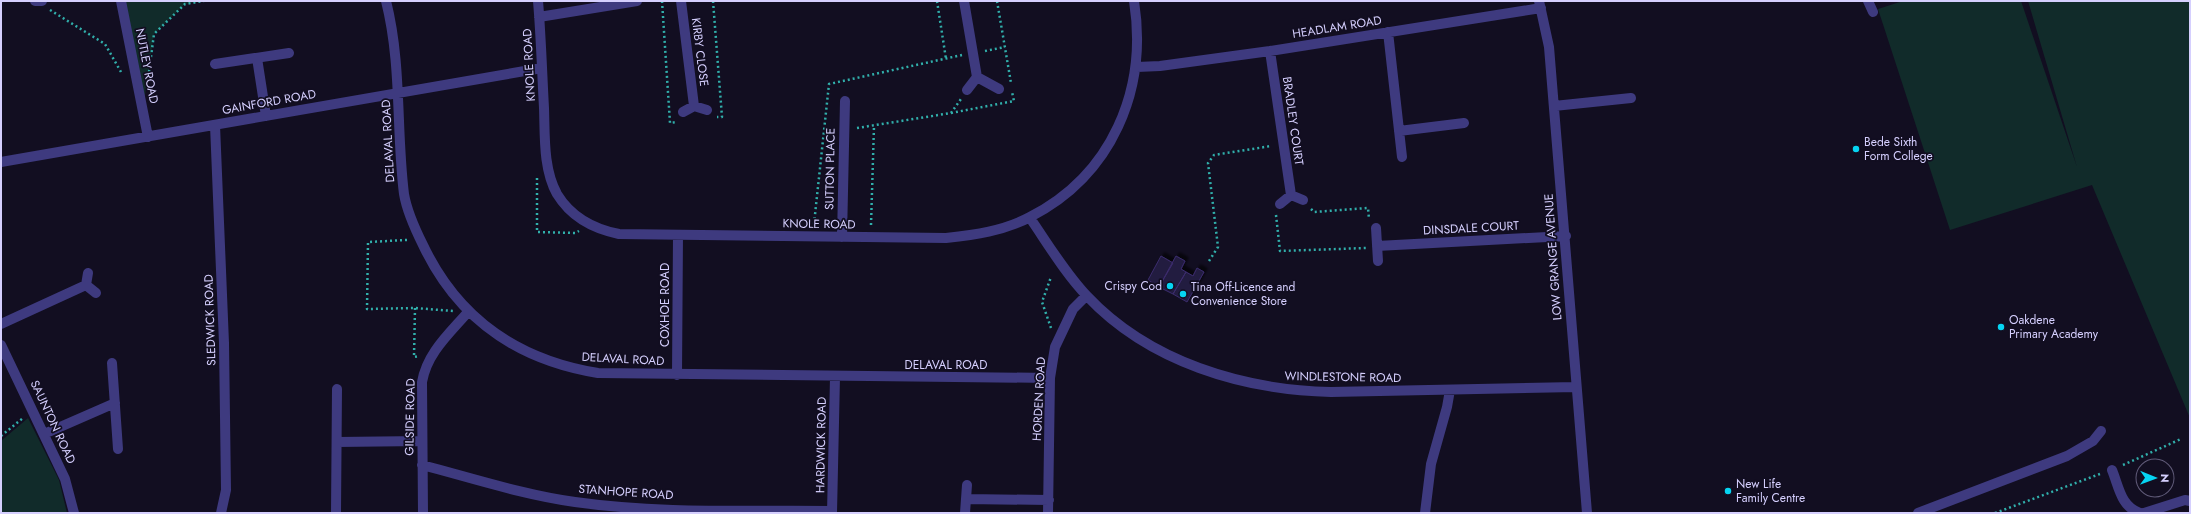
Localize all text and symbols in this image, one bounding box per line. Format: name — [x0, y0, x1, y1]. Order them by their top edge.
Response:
street label: HEADLAM ROAD — [1291, 11, 1383, 43]
street label: KIRBY CLOSE — [687, 17, 713, 87]
street label: NUTLEY ROAD — [131, 27, 163, 105]
street label: KNOLE ROAD — [518, 28, 540, 102]
street label: BRADLEY COURT — [1278, 76, 1308, 167]
street label: GAINFORD ROAD — [221, 85, 317, 119]
street label: DELAVAL ROAD — [377, 99, 399, 183]
street label: SUTTON PLACE — [820, 128, 840, 210]
place label: Bede Sixth Form College — [1864, 133, 1933, 165]
marker: Bede Sixth Form College — [1851, 144, 1861, 154]
street label: LOW GRANGE AVENUE — [1540, 193, 1566, 321]
street label: KNOLE ROAD — [782, 214, 856, 234]
street label: DINSDALE COURT — [1423, 216, 1520, 239]
street label: COXHOE ROAD — [656, 263, 674, 347]
street label: SLEDWICK ROAD — [199, 274, 221, 366]
place label: Crispy Cod — [1105, 277, 1162, 295]
place label: Tina Off-Licence and Convenience Store — [1191, 278, 1295, 310]
marker: Crispy Cod — [1165, 281, 1175, 291]
marker: Tina Off-Licence and Convenience Store — [1178, 289, 1188, 299]
place label: Oakdene Primary Academy — [2009, 311, 2099, 343]
marker: Oakdene Primary Academy — [1996, 322, 2006, 332]
street label: DELAVAL ROAD — [581, 348, 665, 370]
street label: DELAVAL ROAD — [905, 356, 987, 374]
street label: HORDEN ROAD — [1028, 356, 1050, 442]
street label: WINDLESTONE ROAD — [1284, 367, 1402, 387]
street label: SAUNTON ROAD — [26, 377, 80, 467]
street label: GILSIDE ROAD — [400, 378, 420, 456]
street label: HARDWICK ROAD — [811, 397, 831, 493]
north arrow — [2135, 458, 2175, 498]
text: N — [2157, 474, 2173, 483]
place label: New Life Family Centre — [1736, 475, 1805, 507]
street label: STANHOPE ROAD — [578, 480, 674, 504]
marker: New Life Family Centre — [1723, 486, 1733, 496]

